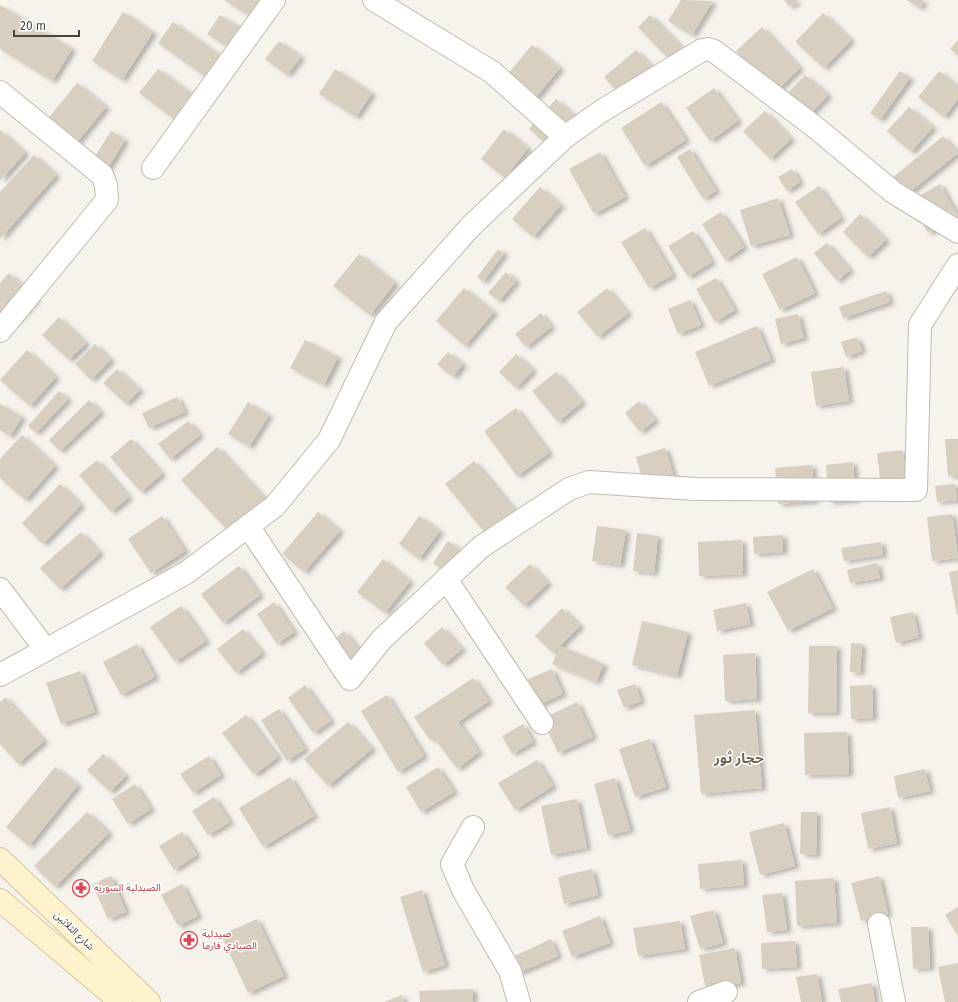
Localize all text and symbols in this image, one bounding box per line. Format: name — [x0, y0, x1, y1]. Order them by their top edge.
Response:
scale bar — [14, 12, 79, 38]
text: 20 m — [20, 19, 46, 33]
district label: حجار ثور — [713, 750, 764, 767]
pharmacy icon: الصيدلية السورية — [71, 878, 91, 898]
place label: الصيدلية السورية — [94, 882, 161, 894]
street label: شارع الثلاثين — [51, 909, 97, 954]
place label: صيدلية الصيادي فارما — [202, 928, 257, 953]
pharmacy icon: صيدلية الصيادي فارما — [179, 930, 199, 950]

